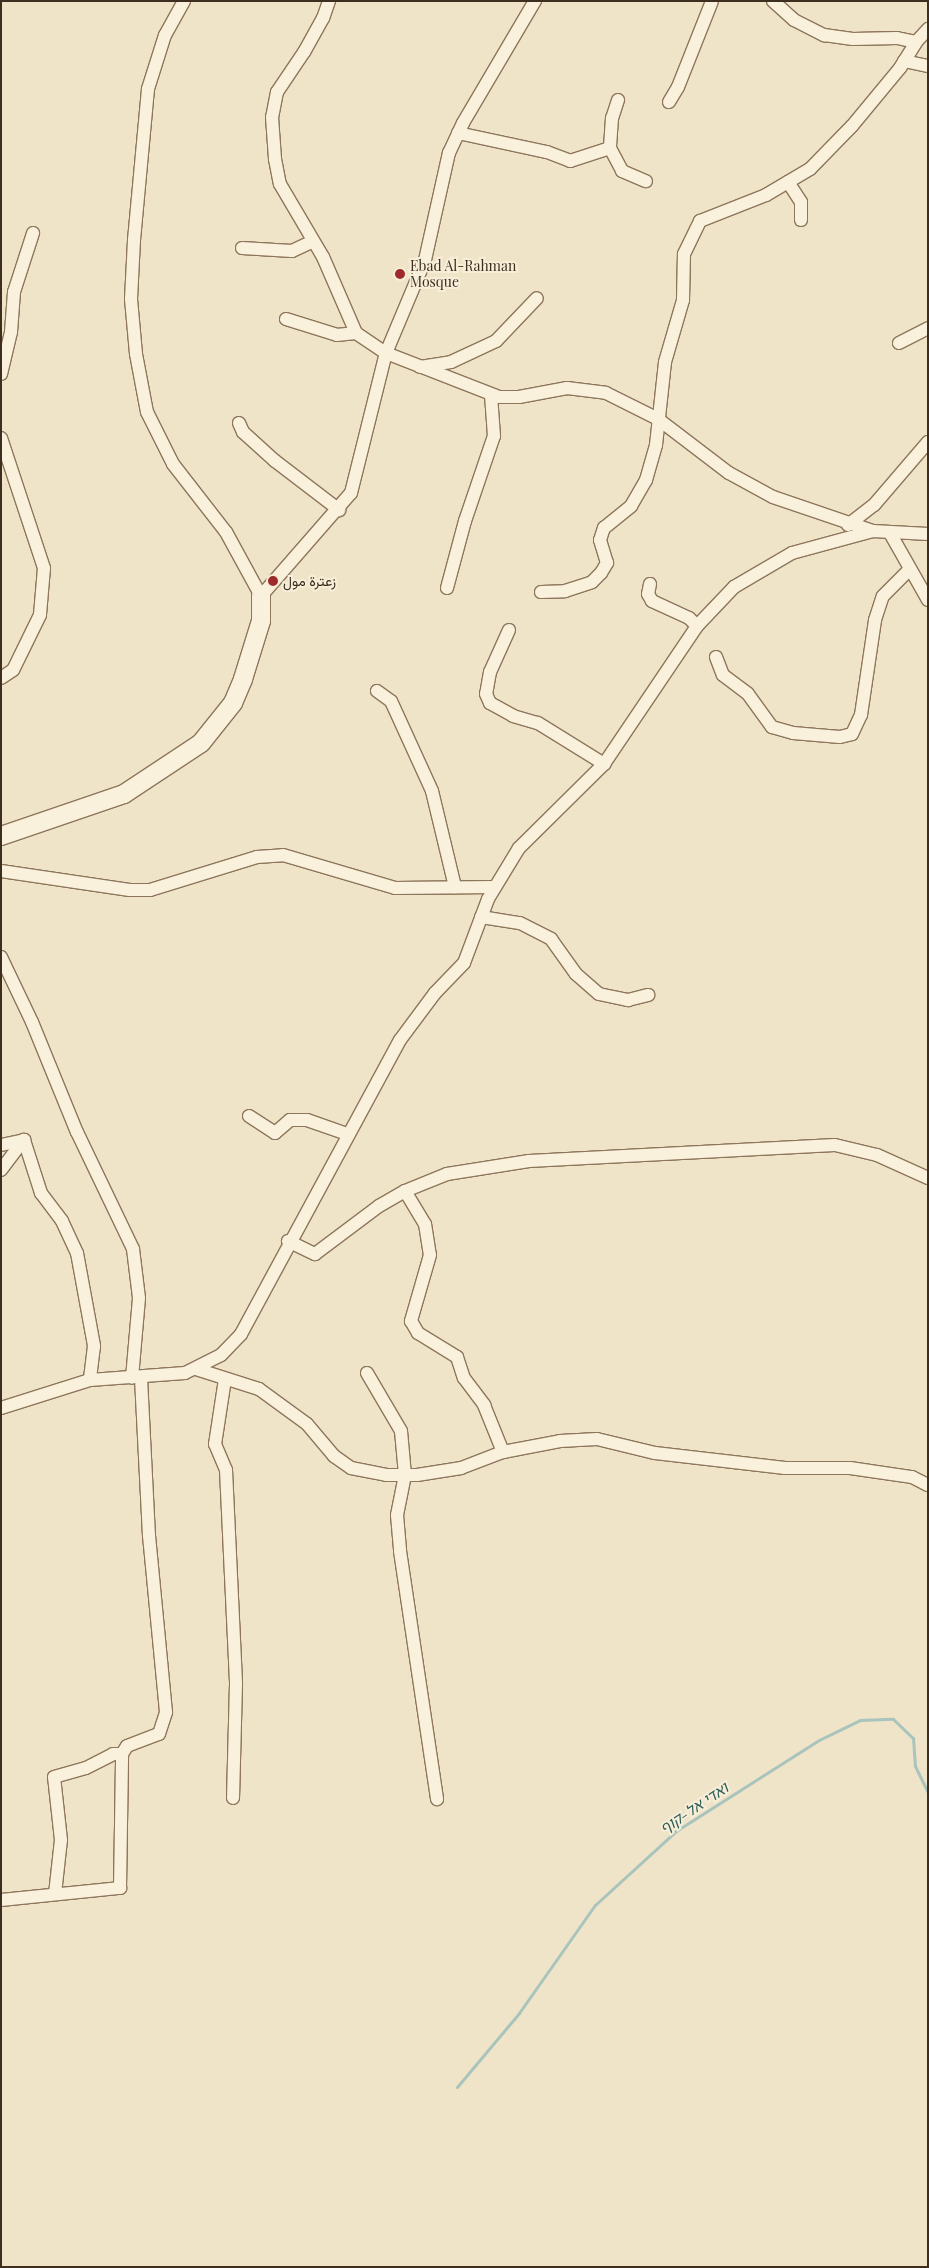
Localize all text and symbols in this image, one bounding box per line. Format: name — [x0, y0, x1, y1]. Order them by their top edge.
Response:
place label: Ebad Al-Rahman Mosque — [410, 258, 517, 290]
marker: Ebad Al-Rahman Mosque — [394, 268, 406, 280]
place label: زعترة مول — [283, 573, 336, 589]
marker: زعترة مول — [267, 575, 279, 587]
water label: ואדי אל-קוף — [656, 1779, 732, 1837]

